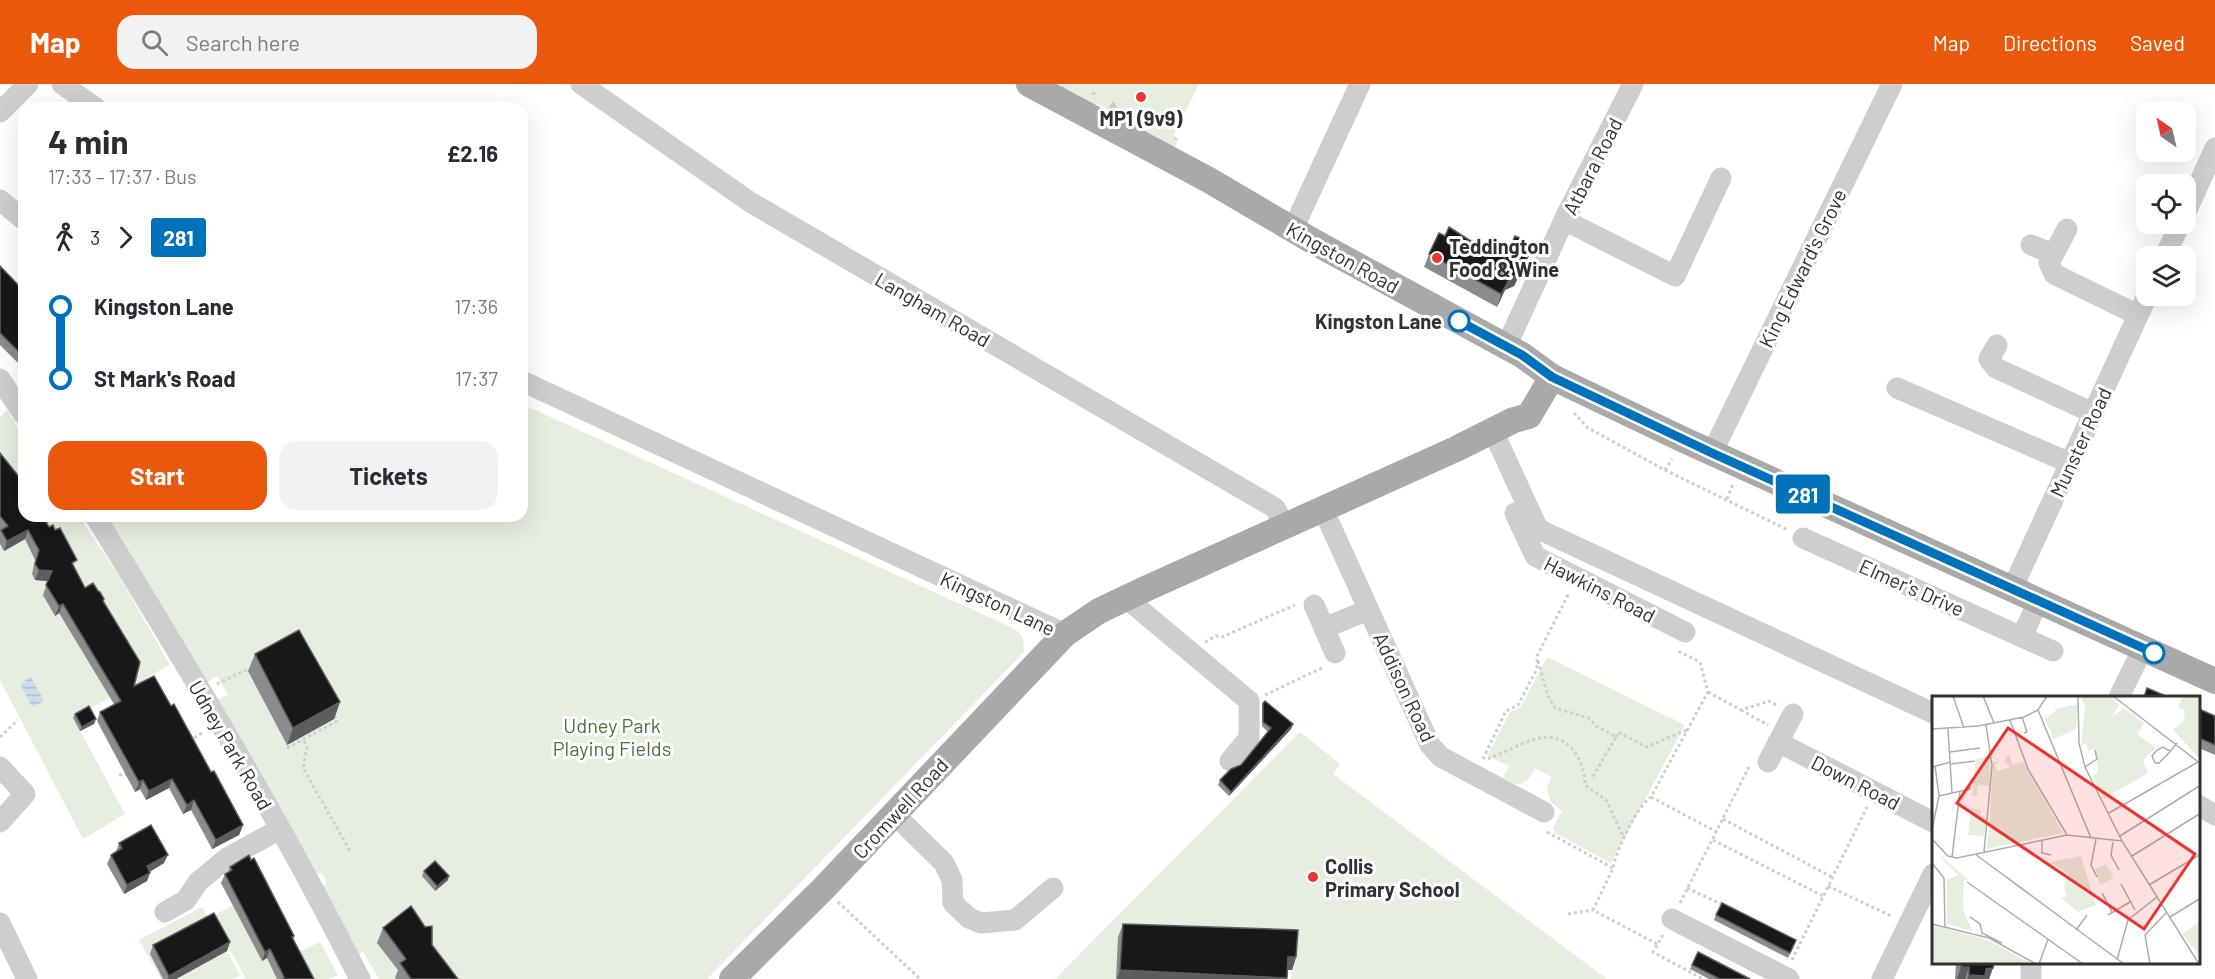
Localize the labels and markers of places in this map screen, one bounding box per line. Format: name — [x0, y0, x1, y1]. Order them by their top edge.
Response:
marker: MP1 (9v9) — [1134, 90, 1148, 104]
place label: MP1 (9v9) — [1100, 106, 1182, 130]
place label: Teddington Food & Wine — [1449, 234, 1559, 281]
marker: Teddington Food & Wine — [1430, 251, 1444, 265]
place label: Kingston Lane — [1315, 309, 1442, 333]
marker: Kingston Lane — [1448, 310, 1470, 332]
unlabelled marker — [2143, 642, 2165, 664]
place label: Collis Primary School — [1325, 854, 1460, 901]
marker: Collis Primary School — [1306, 870, 1320, 884]

